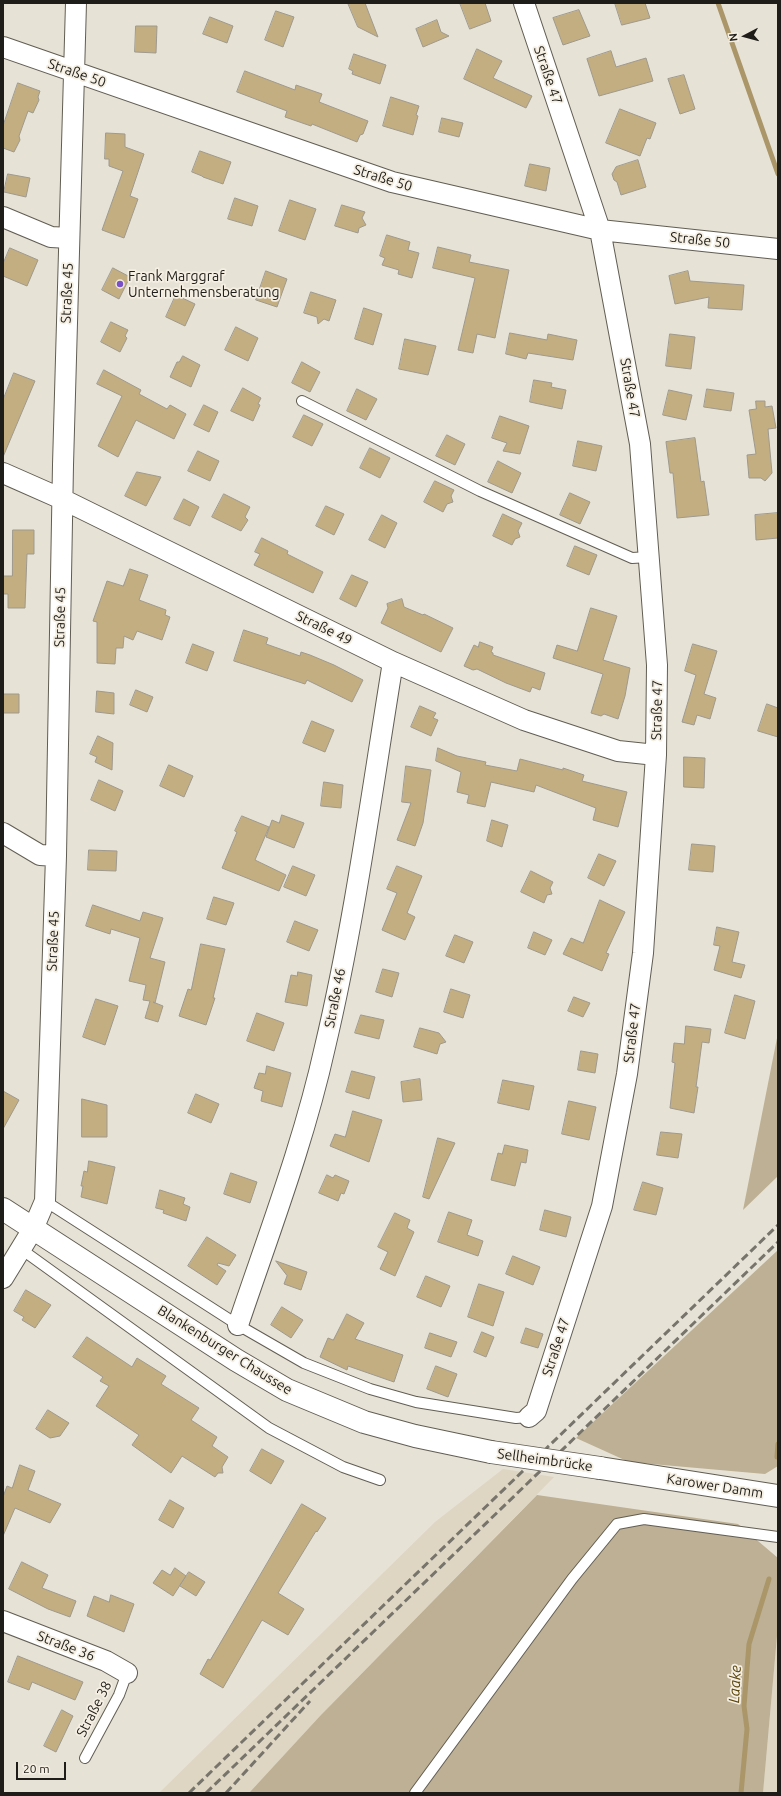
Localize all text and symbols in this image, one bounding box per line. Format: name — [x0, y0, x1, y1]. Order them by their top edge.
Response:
north arrow — [725, 16, 765, 56]
text: N — [727, 33, 739, 42]
street label: Straße 47 — [530, 44, 566, 106]
street label: Straße 50 — [46, 55, 108, 91]
street label: Straße 50 — [352, 161, 414, 195]
street label: Straße 50 — [669, 228, 731, 252]
street label: Straße 45 — [58, 262, 76, 324]
place label: Frank Marggraf Unternehmensberatung — [128, 268, 280, 300]
marker: Frank Marggraf Unternehmensberatung — [115, 279, 125, 289]
street label: Straße 47 — [616, 357, 644, 419]
street label: Straße 45 — [51, 587, 69, 647]
street label: Straße 49 — [293, 607, 355, 649]
street label: Straße 47 — [648, 680, 666, 740]
street label: Straße 45 — [44, 910, 62, 972]
street label: Straße 46 — [321, 967, 349, 1029]
street label: Straße 47 — [620, 1002, 644, 1064]
street label: Blankenburger Chaussee — [155, 1302, 295, 1398]
street label: Straße 47 — [539, 1316, 573, 1378]
street label: Sellheimbrücke — [496, 1445, 594, 1475]
street label: Karower Damm — [666, 1470, 764, 1502]
street label: Straße 36 — [35, 1627, 97, 1665]
water label: Laake — [725, 1665, 745, 1703]
street label: Straße 38 — [73, 1678, 115, 1740]
scale bar — [18, 1754, 68, 1780]
text: 20 m — [23, 1762, 50, 1775]

